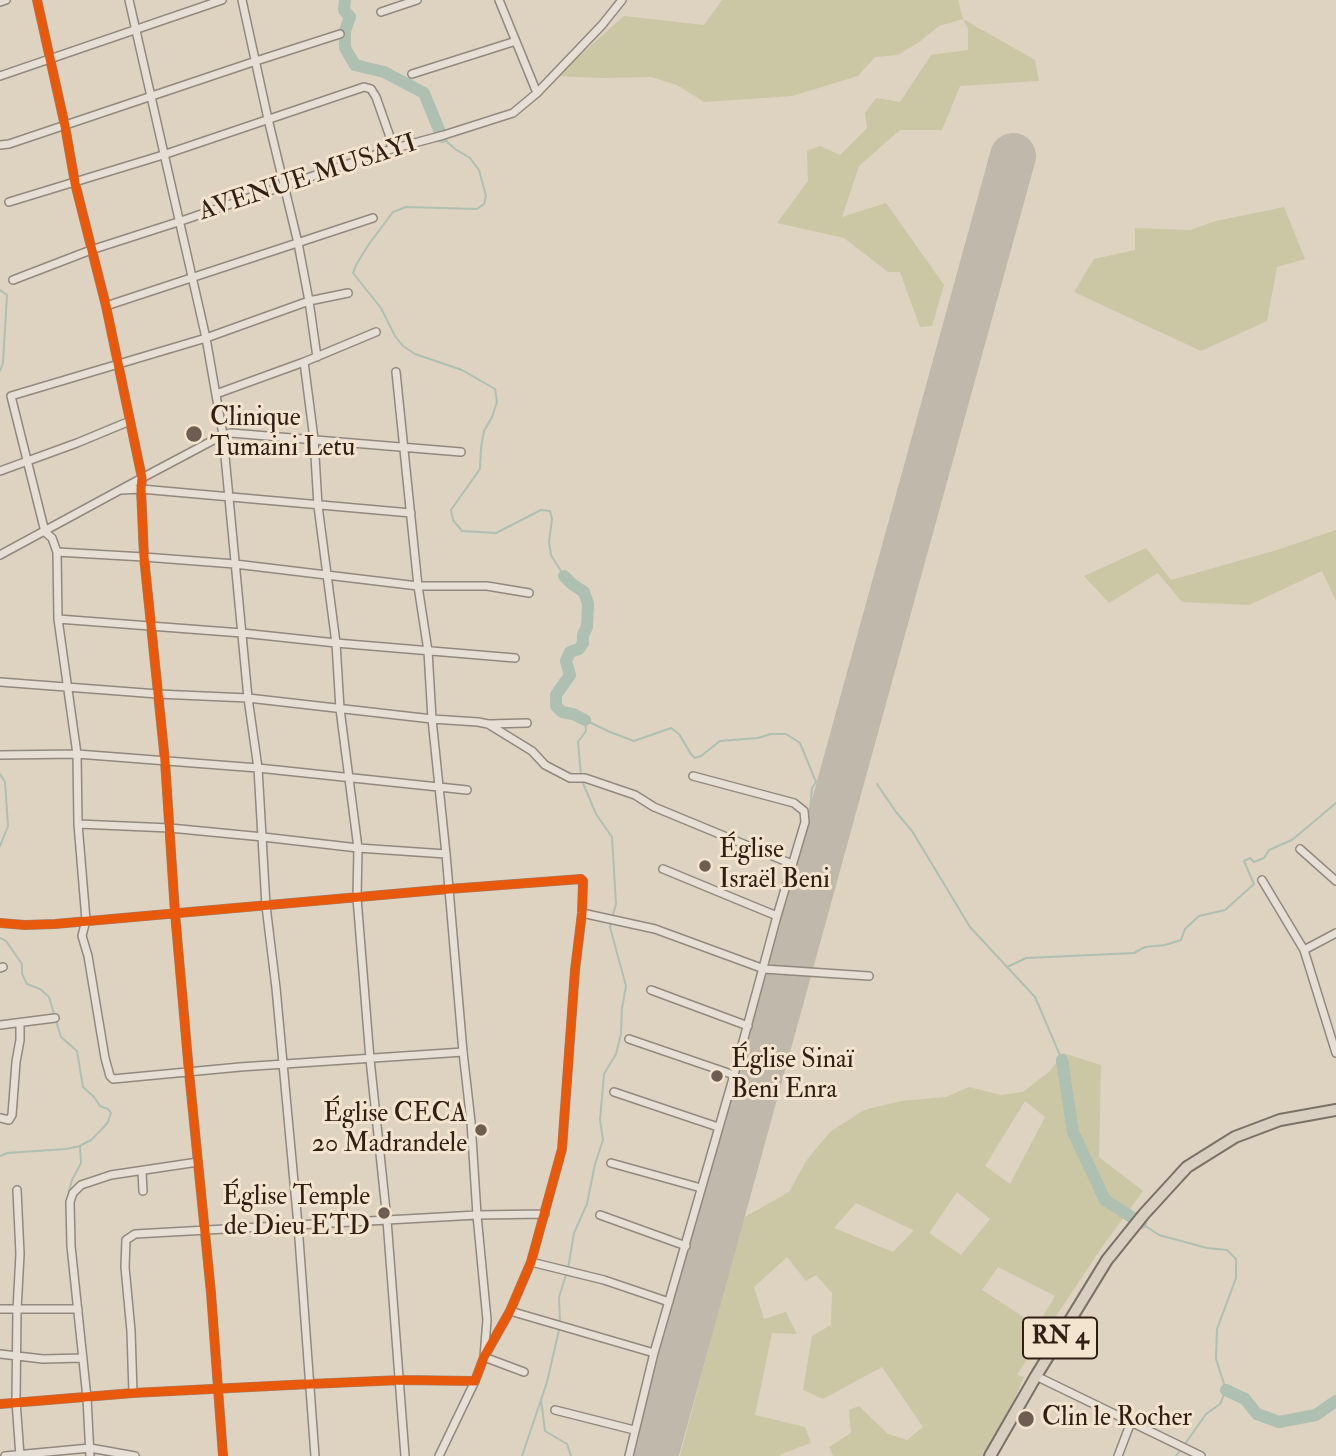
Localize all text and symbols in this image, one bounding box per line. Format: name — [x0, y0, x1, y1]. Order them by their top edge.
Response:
street label: AVENUE MUSAYI — [195, 129, 421, 229]
place label: Clinique Tumaini Letu — [210, 403, 355, 464]
marker: Clinique Tumaini Letu — [184, 424, 204, 444]
place label: Église Israël Beni — [719, 835, 830, 896]
marker: Église Israël Beni — [697, 858, 713, 874]
place label: Église Sinaï Beni Enra — [731, 1045, 854, 1106]
marker: Église Sinaï Beni Enra — [709, 1068, 725, 1084]
place label: Église CECA 20 Madrandele — [312, 1099, 467, 1160]
marker: Église CECA 20 Madrandele — [473, 1122, 489, 1138]
place label: Église Temple de Dieu ETD — [222, 1182, 370, 1244]
marker: Église Temple de Dieu ETD — [376, 1205, 392, 1221]
road number: RN 4 — [1023, 1318, 1097, 1358]
place label: Clin le Rocher — [1042, 1403, 1192, 1435]
marker: Clin le Rocher — [1016, 1409, 1036, 1429]

